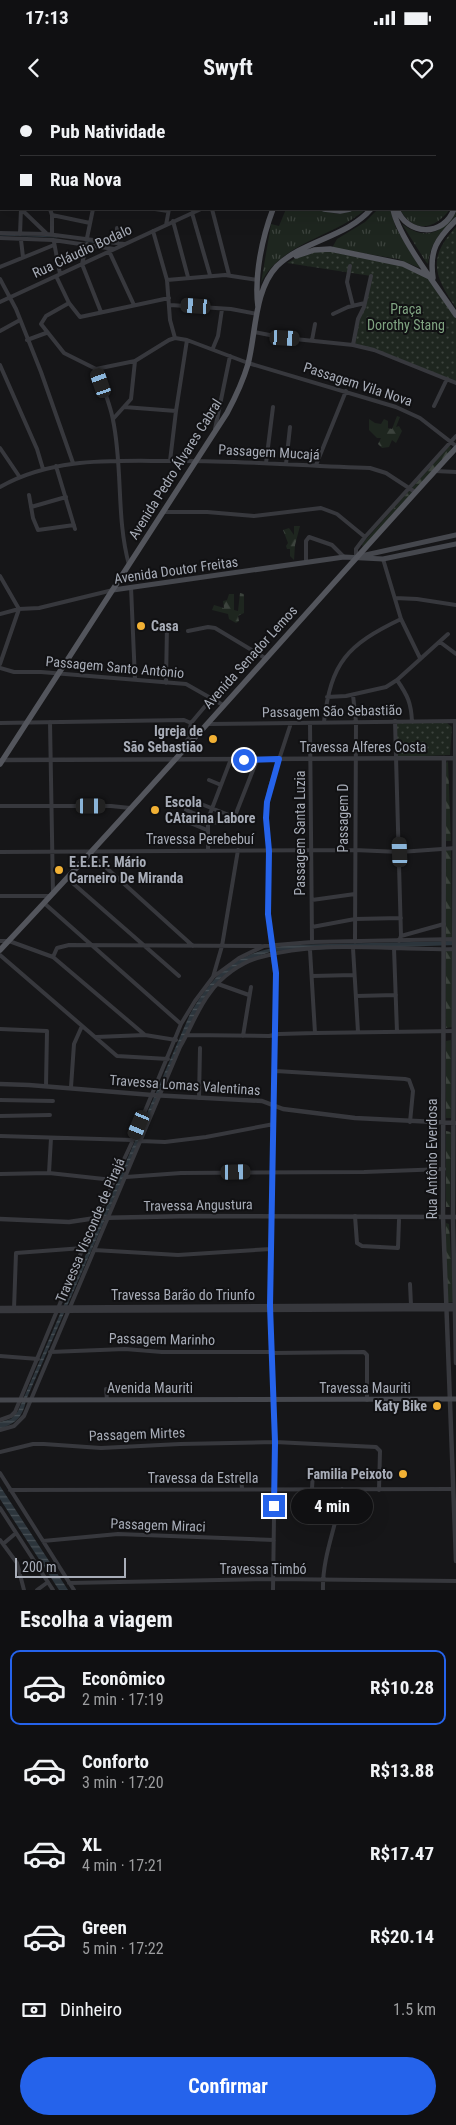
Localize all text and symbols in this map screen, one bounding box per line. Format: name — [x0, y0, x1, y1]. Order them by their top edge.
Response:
text: 17:13 — [25, 6, 69, 29]
icon: back — [20, 54, 48, 82]
icon: heart — [408, 54, 436, 82]
text: Swyft — [203, 55, 253, 80]
text: Pub Natividade — [50, 120, 165, 143]
text: Rua Nova — [50, 168, 121, 191]
street label: Rua Cláudio Bodalo — [30, 221, 134, 281]
car — [180, 297, 211, 315]
park label: Praça Dorothy Stang — [367, 301, 445, 333]
car — [269, 330, 300, 346]
street label: Passagem Vila Nova — [302, 359, 414, 409]
car — [89, 366, 112, 400]
street label: Avenida Pedro Álvares Cabral — [124, 395, 225, 542]
street label: Passagem Mucajá — [218, 441, 320, 463]
street label: Avenida Doutor Freitas — [113, 553, 239, 587]
street label: Avenida Senador Lemos — [200, 602, 300, 712]
place label: Casa — [151, 618, 179, 634]
marker: Casa — [135, 620, 147, 632]
street label: Passagem Santo Antônio — [45, 653, 185, 681]
street label: Passagem São Sebastião — [262, 702, 402, 720]
place label: Igreja de São Sebastião — [123, 723, 203, 755]
marker: Igreja de São Sebastião — [207, 733, 219, 745]
street label: Travessa Alferes Costa — [299, 739, 427, 755]
route start — [233, 749, 255, 771]
street label: Passagem Santa Luzia — [292, 770, 308, 896]
street label: Passagem D — [335, 783, 351, 853]
place label: Escola CAtarina Labore — [165, 794, 256, 826]
car — [76, 799, 106, 814]
marker: Escola CAtarina Labore — [149, 804, 161, 816]
street label: Travessa Perebebuí — [146, 831, 255, 847]
car — [391, 837, 408, 867]
place label: E.E.E.F. Mário Carneiro De Miranda — [69, 854, 184, 886]
marker: E.E.E.F. Mário Carneiro De Miranda — [53, 864, 65, 876]
street label: Travessa Lomas Valentinas — [109, 1072, 261, 1098]
street label: Rua Antônio Everdosa — [424, 1099, 440, 1219]
car — [126, 1108, 151, 1142]
street label: Travessa Visconde de Pirajá — [52, 1155, 128, 1305]
car — [220, 1164, 251, 1180]
street label: Travessa Angustura — [143, 1196, 253, 1214]
street label: Travessa Barão do Triunfo — [111, 1287, 255, 1303]
street label: Passagem Marinho — [109, 1330, 215, 1348]
street label: Avenida Mauriti — [107, 1380, 193, 1396]
street label: Travessa Mauriti — [319, 1380, 411, 1396]
place label: Katy Bike — [374, 1398, 427, 1414]
marker: Katy Bike — [431, 1400, 443, 1412]
street label: Passagem Mirtes — [88, 1424, 186, 1444]
place label: Familia Peixoto — [307, 1466, 393, 1482]
marker: Familia Peixoto — [397, 1468, 409, 1480]
street label: Travessa da Estrella — [148, 1470, 258, 1486]
callout: 4 min — [292, 1488, 374, 1524]
route end — [263, 1495, 285, 1517]
text: 4 min — [314, 1497, 350, 1516]
street label: Passagem Miraci — [110, 1515, 206, 1535]
scale bar — [15, 1555, 126, 1578]
text: 200 m — [22, 1559, 57, 1575]
street label: Travessa Timbó — [219, 1561, 307, 1577]
text: Escolha a viagem — [20, 1607, 173, 1632]
icon: car — [22, 1665, 67, 1710]
text: Econômico — [82, 1667, 165, 1690]
text: R$10.28 — [370, 1676, 434, 1699]
text: 2 min · 17:19 — [82, 1690, 164, 1709]
icon: car — [22, 1748, 67, 1793]
text: Conforto — [82, 1750, 149, 1773]
text: R$13.88 — [370, 1759, 434, 1782]
text: 3 min · 17:20 — [82, 1773, 164, 1792]
icon: car — [22, 1831, 67, 1876]
text: XL — [82, 1833, 102, 1856]
text: R$17.47 — [370, 1842, 434, 1865]
text: 4 min · 17:21 — [82, 1856, 164, 1875]
icon: car — [22, 1914, 67, 1959]
text: Green — [82, 1916, 127, 1939]
text: R$20.14 — [370, 1925, 434, 1948]
text: 5 min · 17:22 — [82, 1939, 164, 1958]
icon: cash — [20, 1996, 48, 2024]
text: Dinheiro — [60, 1998, 122, 2021]
text: 1.5 km — [393, 2000, 436, 2019]
button: Confirmar — [20, 2057, 436, 2115]

